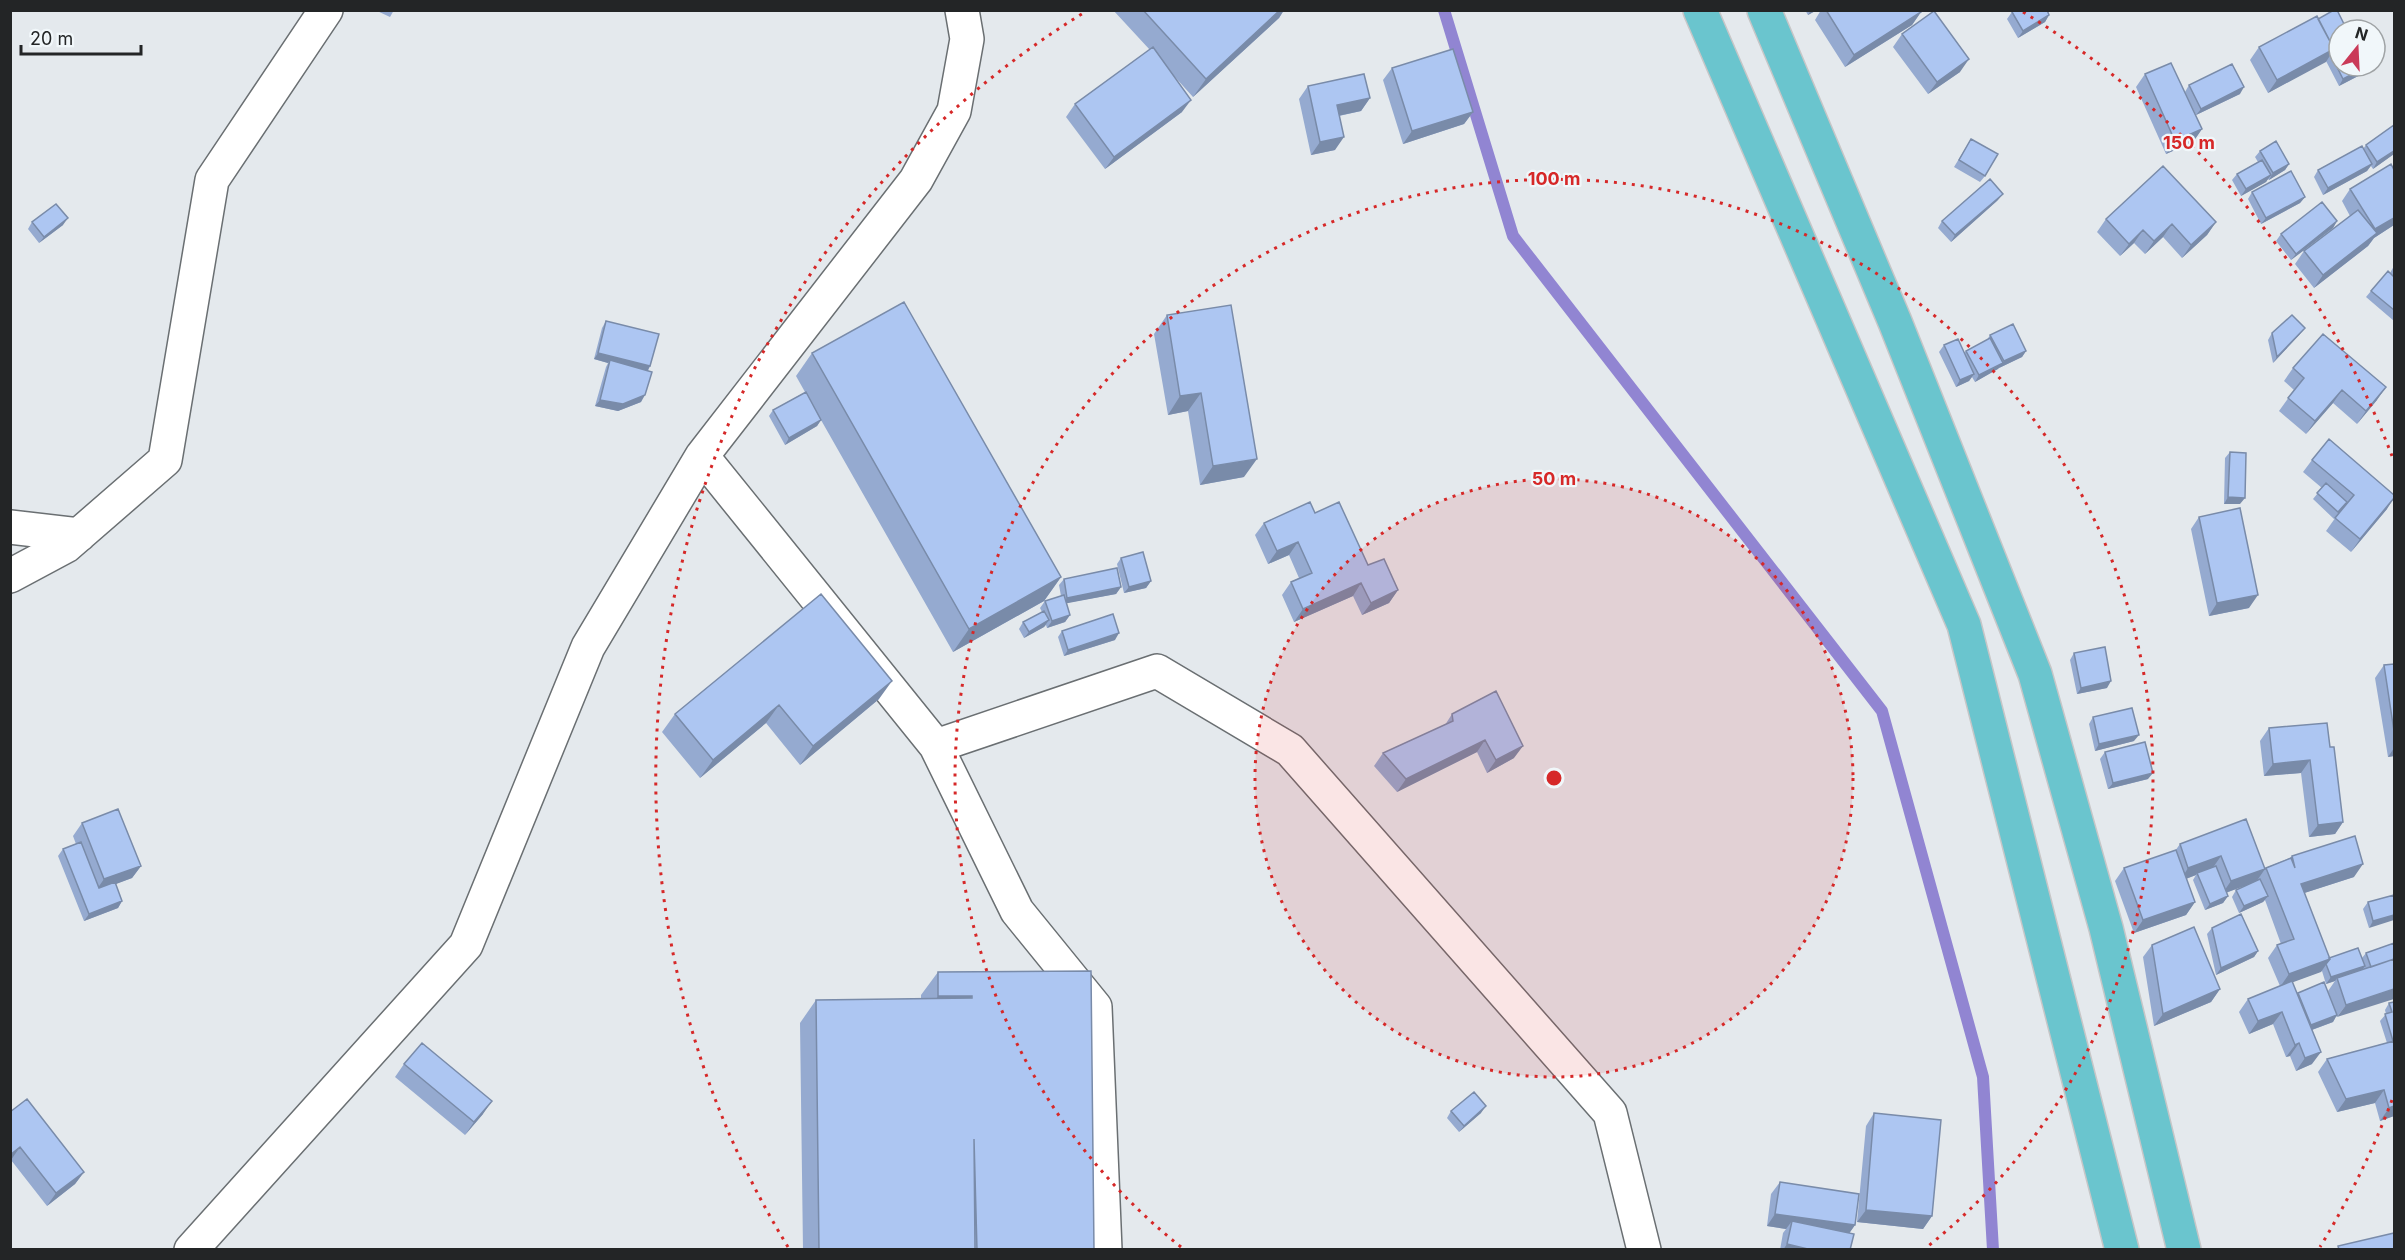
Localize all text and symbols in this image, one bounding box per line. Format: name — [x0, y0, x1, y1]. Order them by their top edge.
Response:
scale bar — [21, 18, 141, 56]
north arrow — [2327, 18, 2387, 78]
text: N — [2353, 22, 2371, 45]
text: 20 m — [30, 28, 73, 49]
text: 150 m — [2163, 132, 2215, 153]
text: 100 m — [1528, 168, 1580, 189]
text: 50 m — [1532, 468, 1576, 489]
centre of rings — [1544, 768, 1564, 788]

